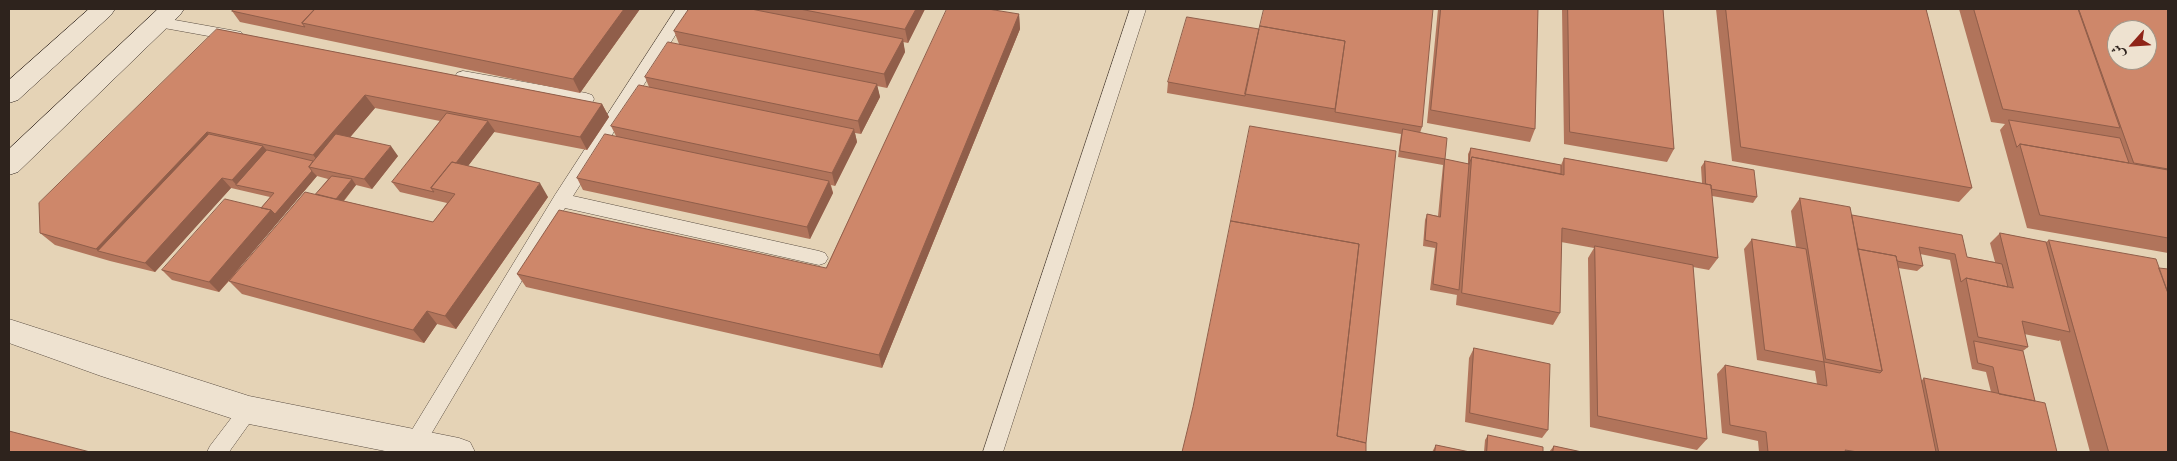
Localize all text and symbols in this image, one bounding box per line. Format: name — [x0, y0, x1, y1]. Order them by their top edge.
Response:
north arrow — [2107, 20, 2157, 70]
text: ش — [2107, 41, 2131, 62]

